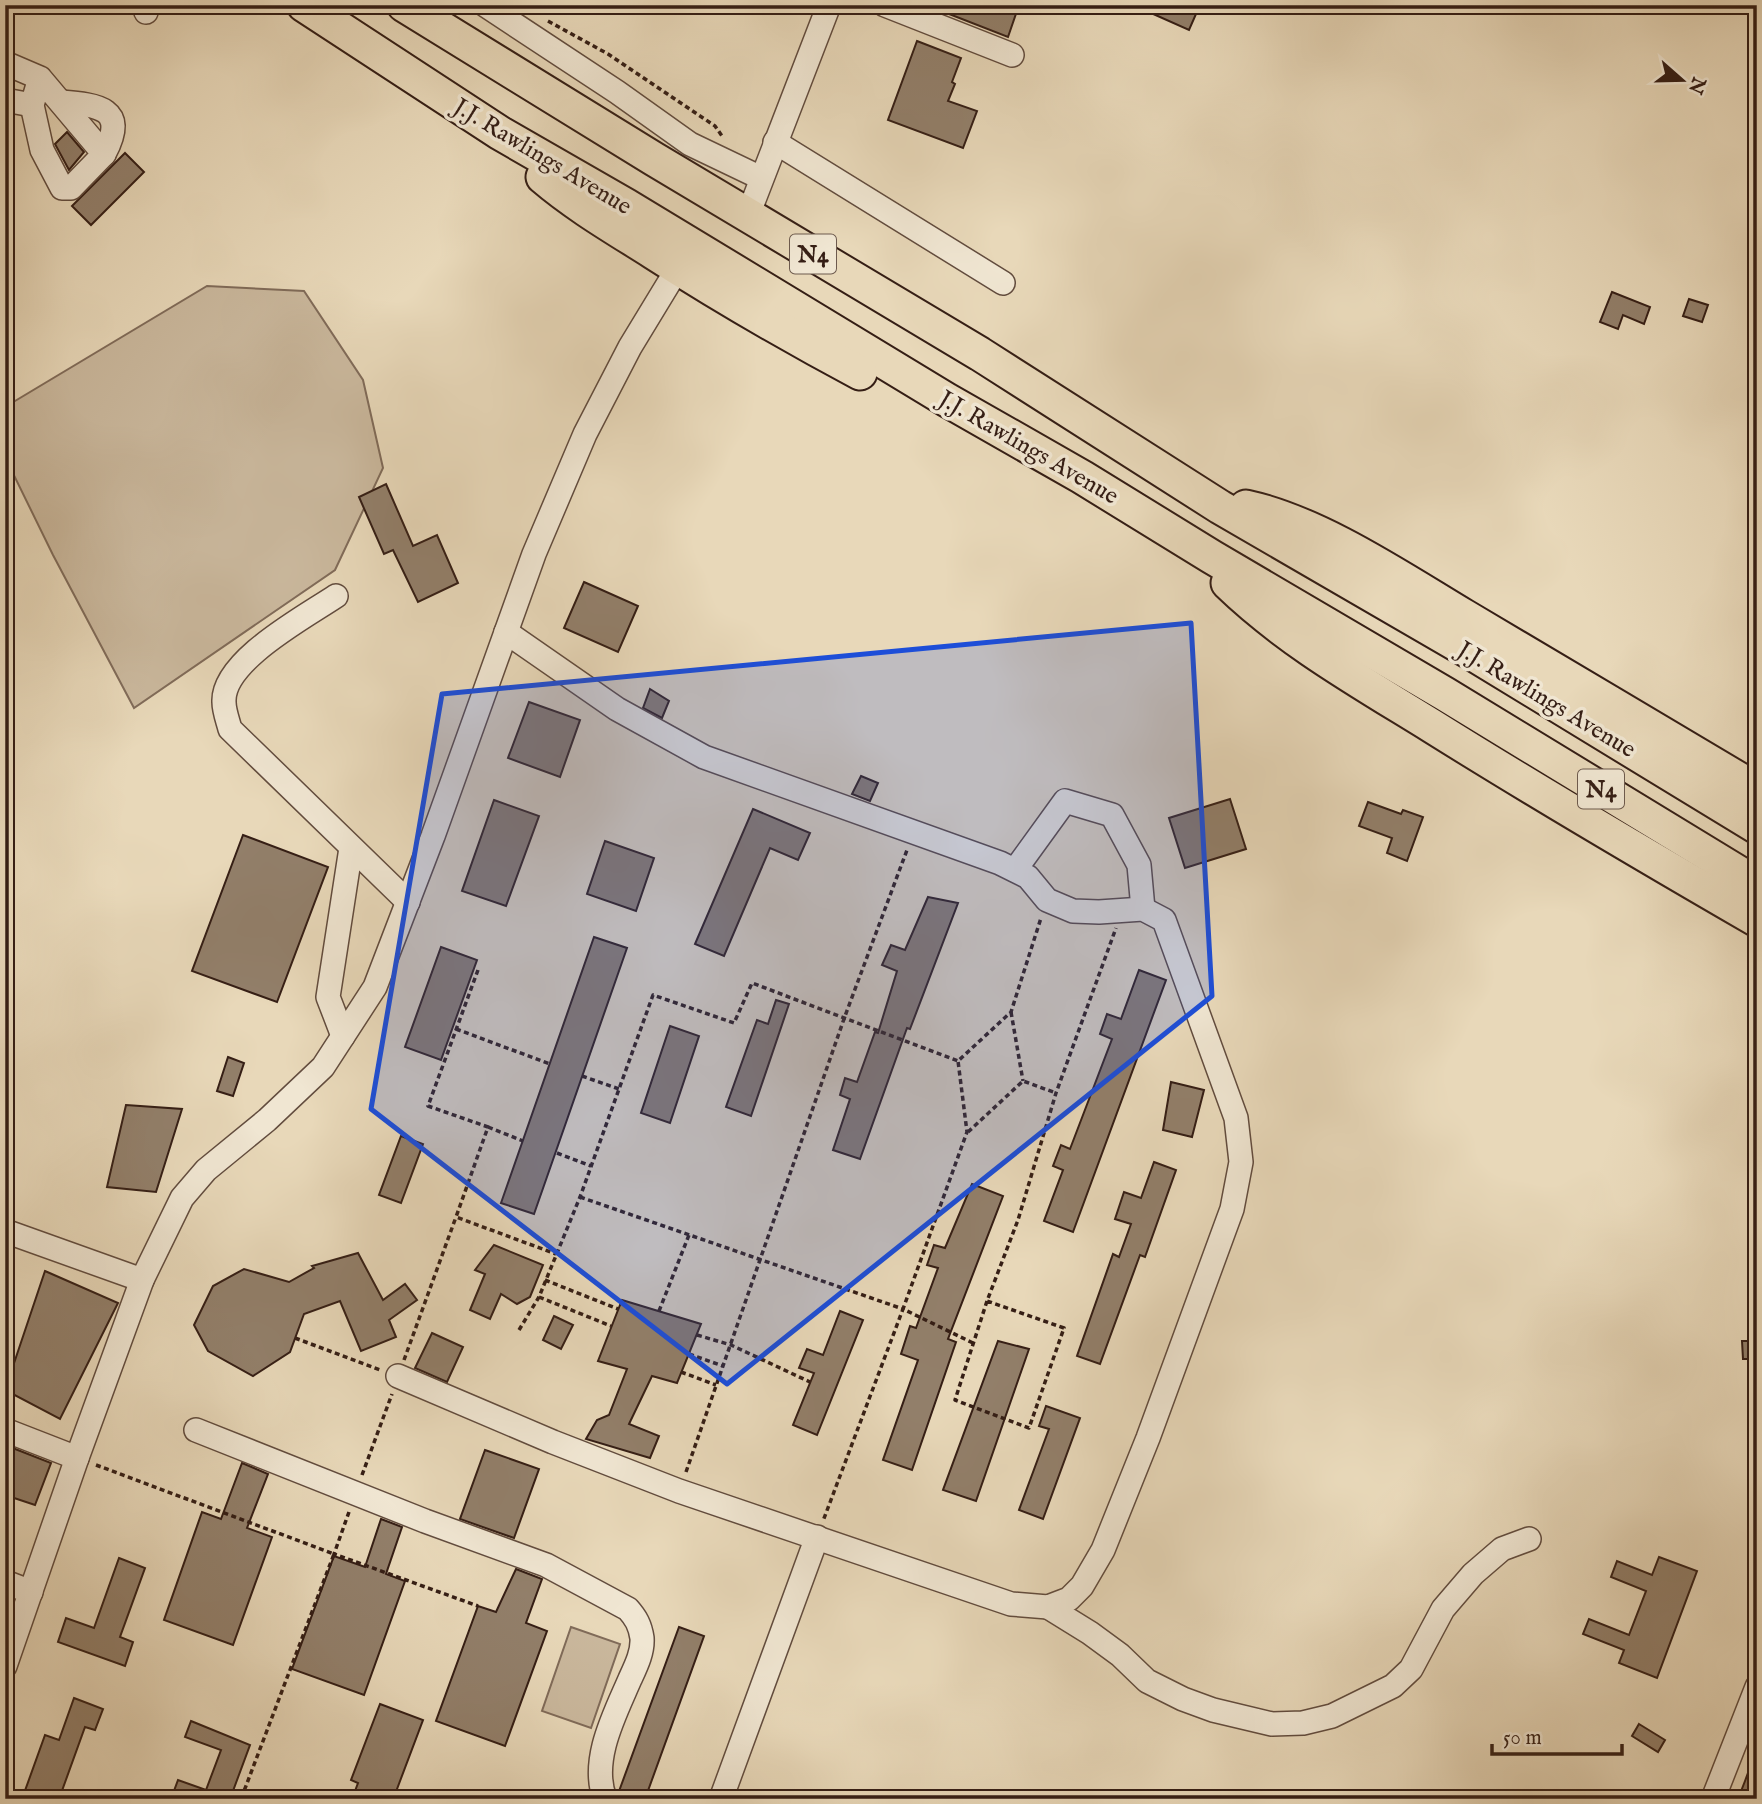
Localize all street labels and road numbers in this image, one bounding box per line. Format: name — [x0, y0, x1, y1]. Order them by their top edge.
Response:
street label: J.J. Rawlings Avenue — [445, 90, 637, 223]
road number: N4 — [790, 234, 836, 274]
street label: J.J. Rawlings Avenue — [930, 383, 1124, 512]
street label: J.J. Rawlings Avenue — [1449, 633, 1641, 766]
road number: N4 — [1578, 769, 1624, 808]

